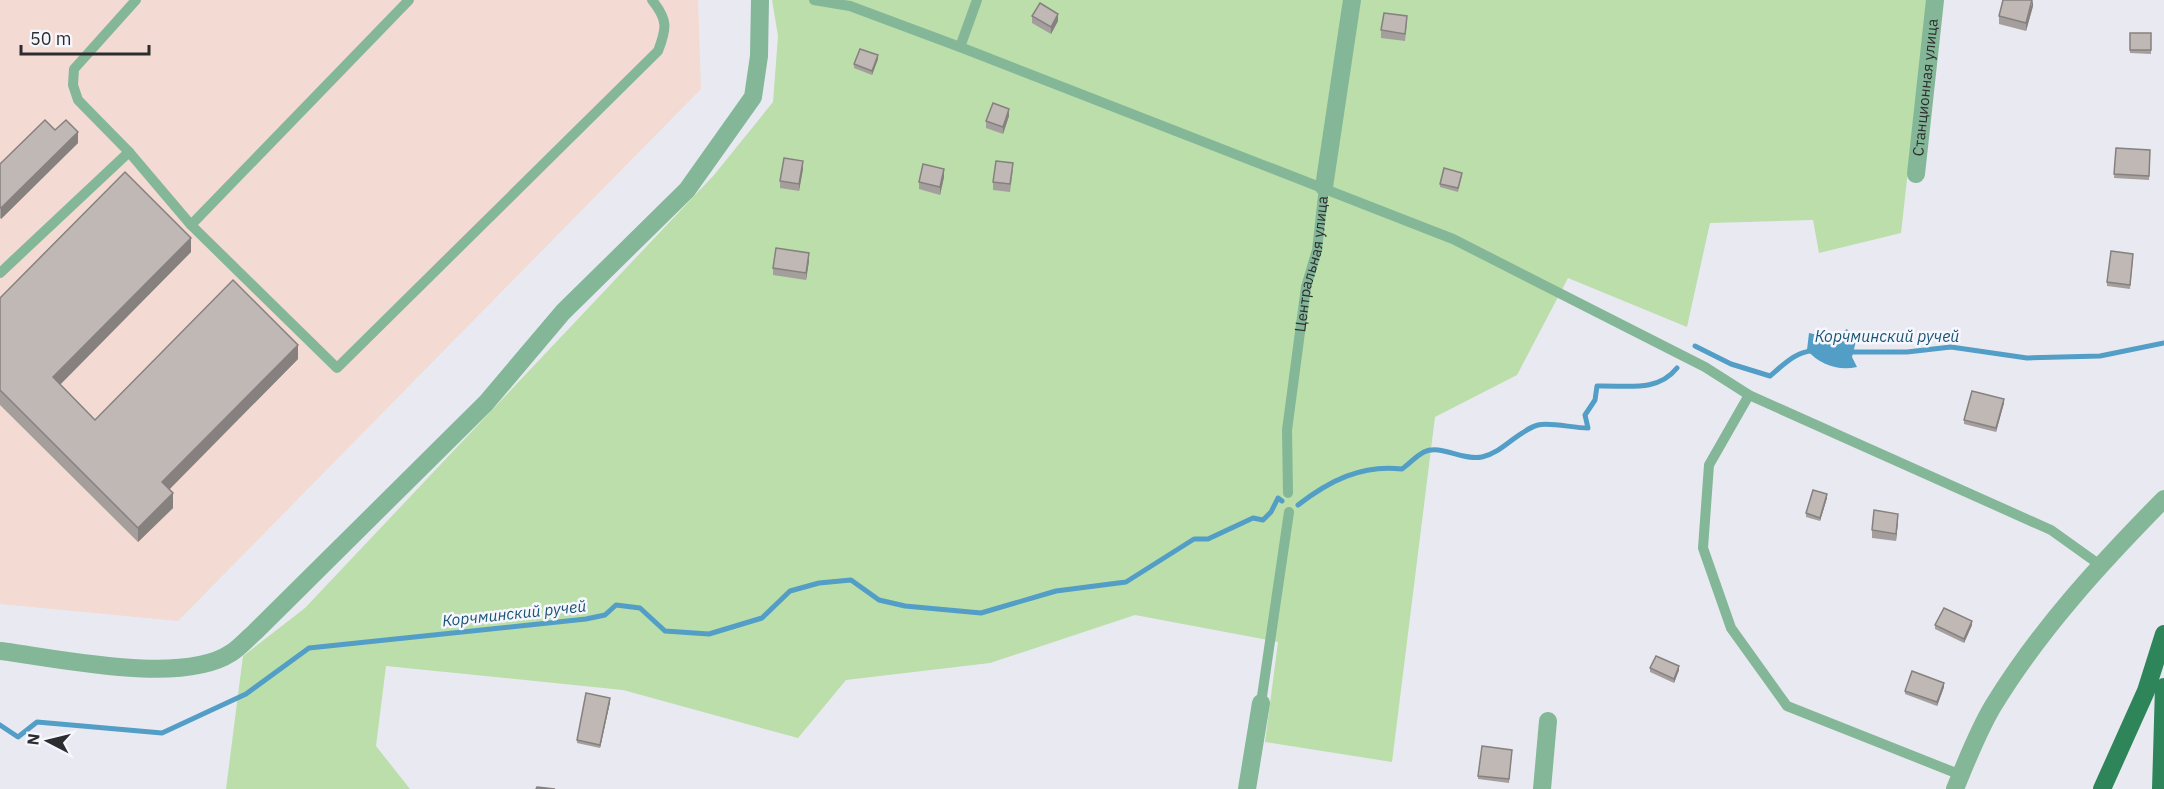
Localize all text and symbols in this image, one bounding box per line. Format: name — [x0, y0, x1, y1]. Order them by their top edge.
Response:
scale bar — [21, 18, 148, 56]
street label: Станционная улица — [1908, 18, 1942, 157]
text: 50 m — [30, 27, 72, 50]
street label: Центральная улица — [1290, 195, 1332, 333]
water label: Корчминский ручей — [1815, 326, 1959, 346]
water label: Корчминский ручей — [441, 595, 587, 631]
north arrow — [18, 711, 78, 771]
text: N — [22, 732, 44, 746]

